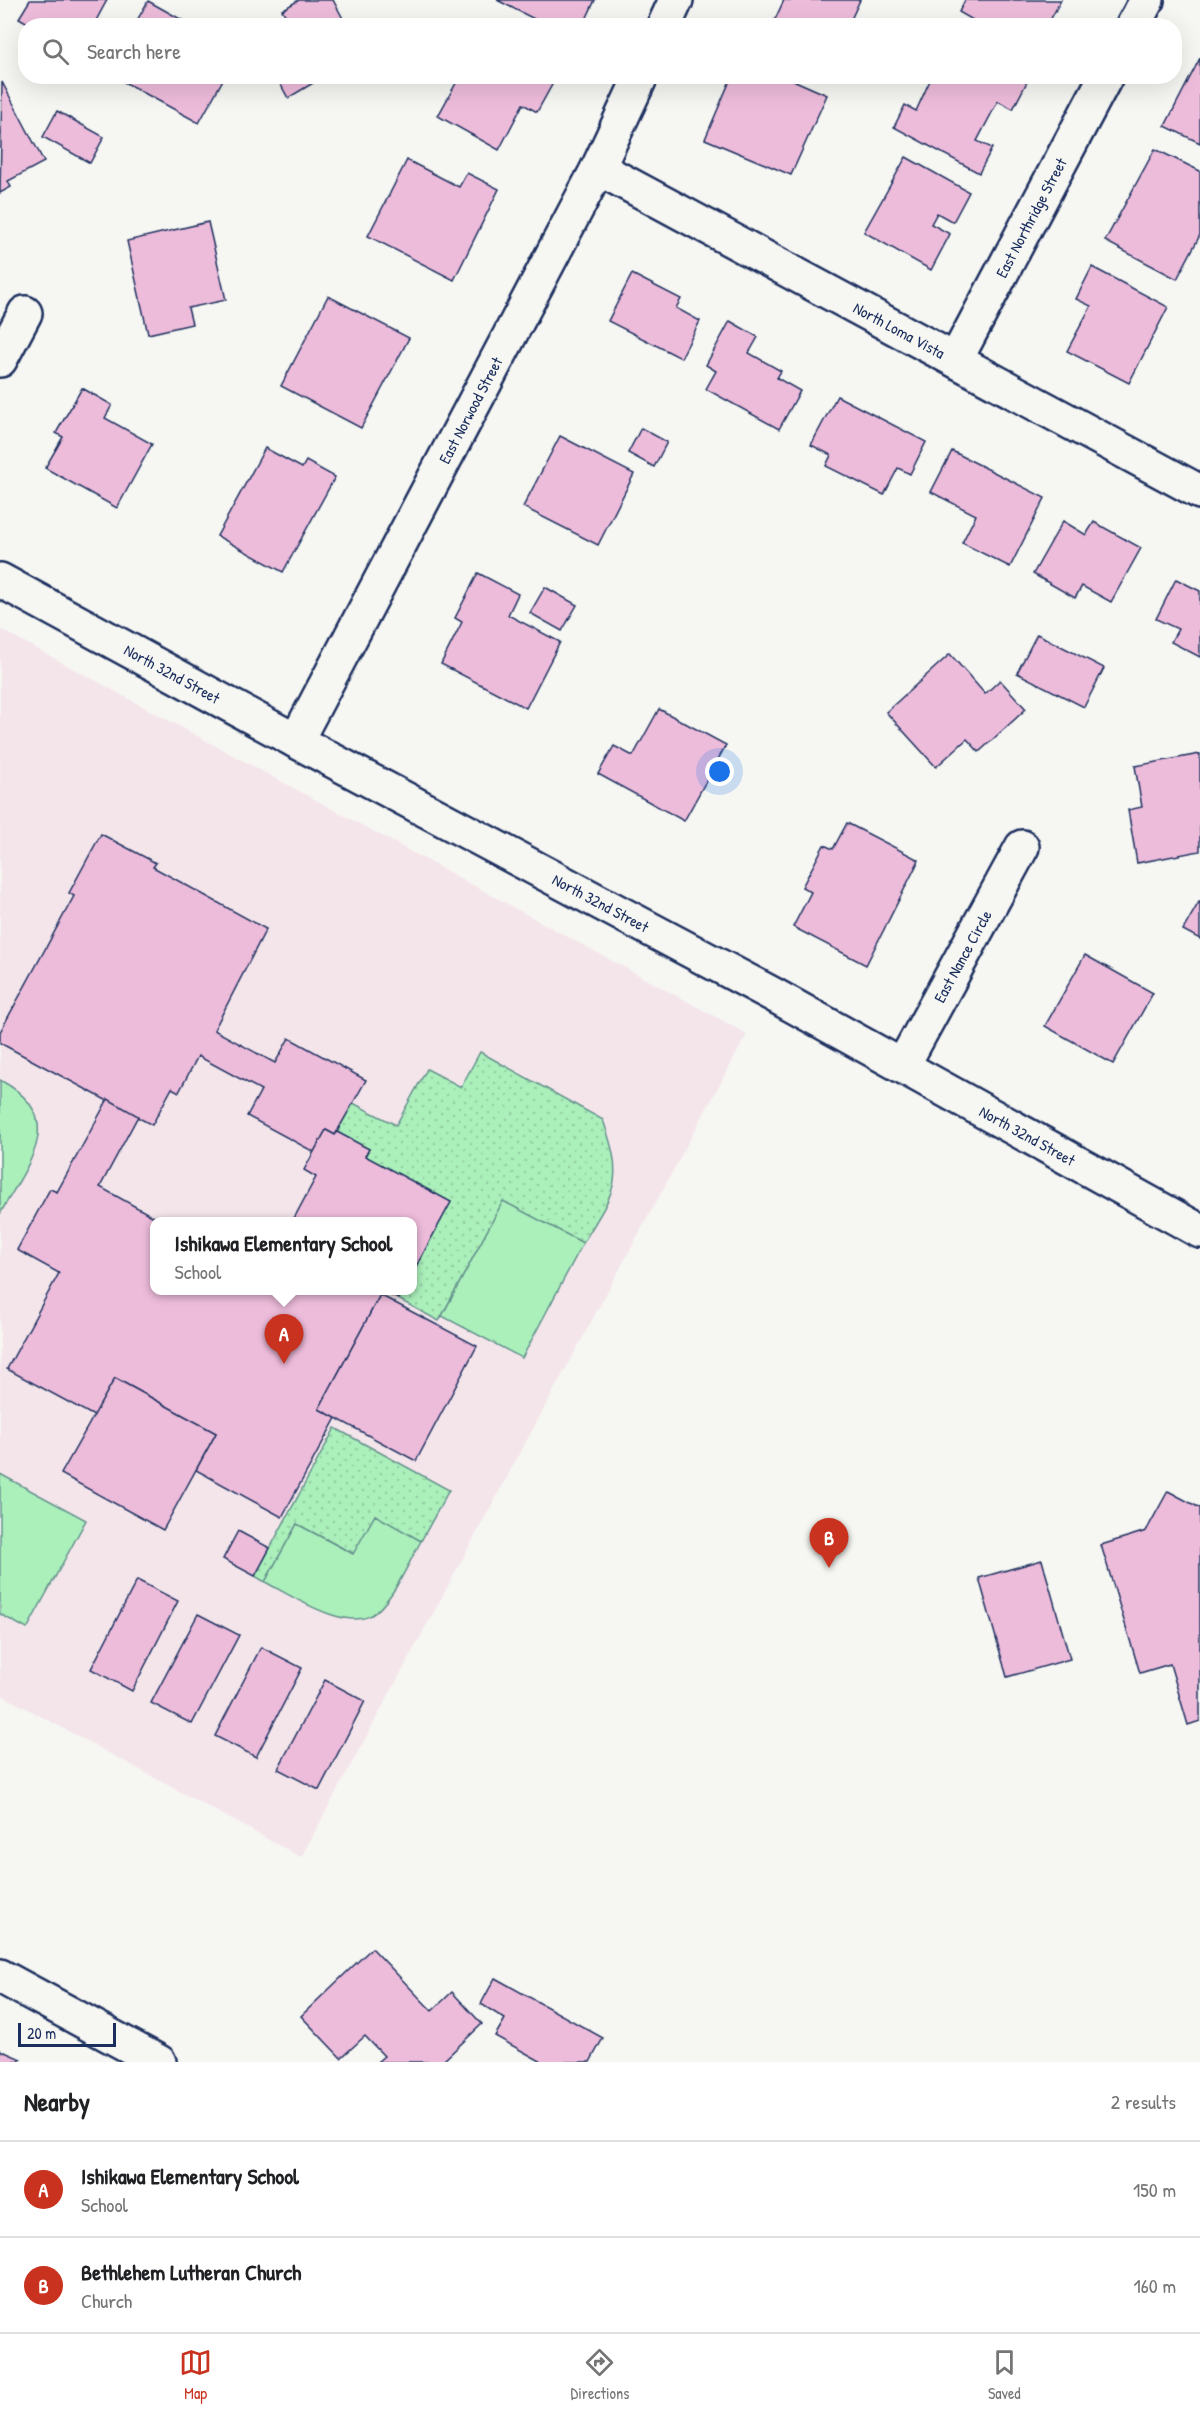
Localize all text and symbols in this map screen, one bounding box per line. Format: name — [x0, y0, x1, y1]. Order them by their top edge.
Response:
search box — [18, 18, 1182, 84]
icon: search — [39, 35, 72, 68]
text: Search here — [87, 36, 181, 66]
street label: East Northridge Street — [990, 153, 1072, 281]
street label: North Loma Vista — [850, 296, 949, 364]
street label: East Norwood Street — [433, 353, 508, 467]
street label: North 32nd Street — [120, 639, 225, 709]
your location — [705, 757, 734, 786]
street label: North 32nd Street — [549, 868, 653, 938]
street label: East Nance Circle — [928, 905, 997, 1006]
street label: North 32nd Street — [976, 1100, 1080, 1171]
popup — [150, 1217, 417, 1295]
text: Ishikawa Elementary School — [175, 1228, 392, 1258]
text: School — [175, 1258, 221, 1285]
pin: A — [264, 1314, 304, 1364]
pin: B — [810, 1518, 848, 1568]
scale bar — [18, 2020, 116, 2048]
text: 20 m — [27, 2022, 56, 2044]
text: Nearby — [24, 2084, 90, 2119]
text: 2 results — [1111, 2088, 1176, 2115]
text: Ishikawa Elementary School — [81, 2161, 299, 2191]
text: A — [39, 2176, 48, 2203]
text: 150 m — [1133, 2176, 1176, 2203]
text: School — [81, 2191, 128, 2218]
text: Bethlehem Lutheran Church — [81, 2257, 301, 2287]
text: B — [38, 2272, 49, 2299]
text: 160 m — [1134, 2272, 1176, 2299]
text: Church — [81, 2287, 132, 2314]
tab: Map — [179, 2346, 212, 2404]
tab: Directions — [571, 2346, 629, 2404]
tab: Saved — [988, 2346, 1021, 2404]

